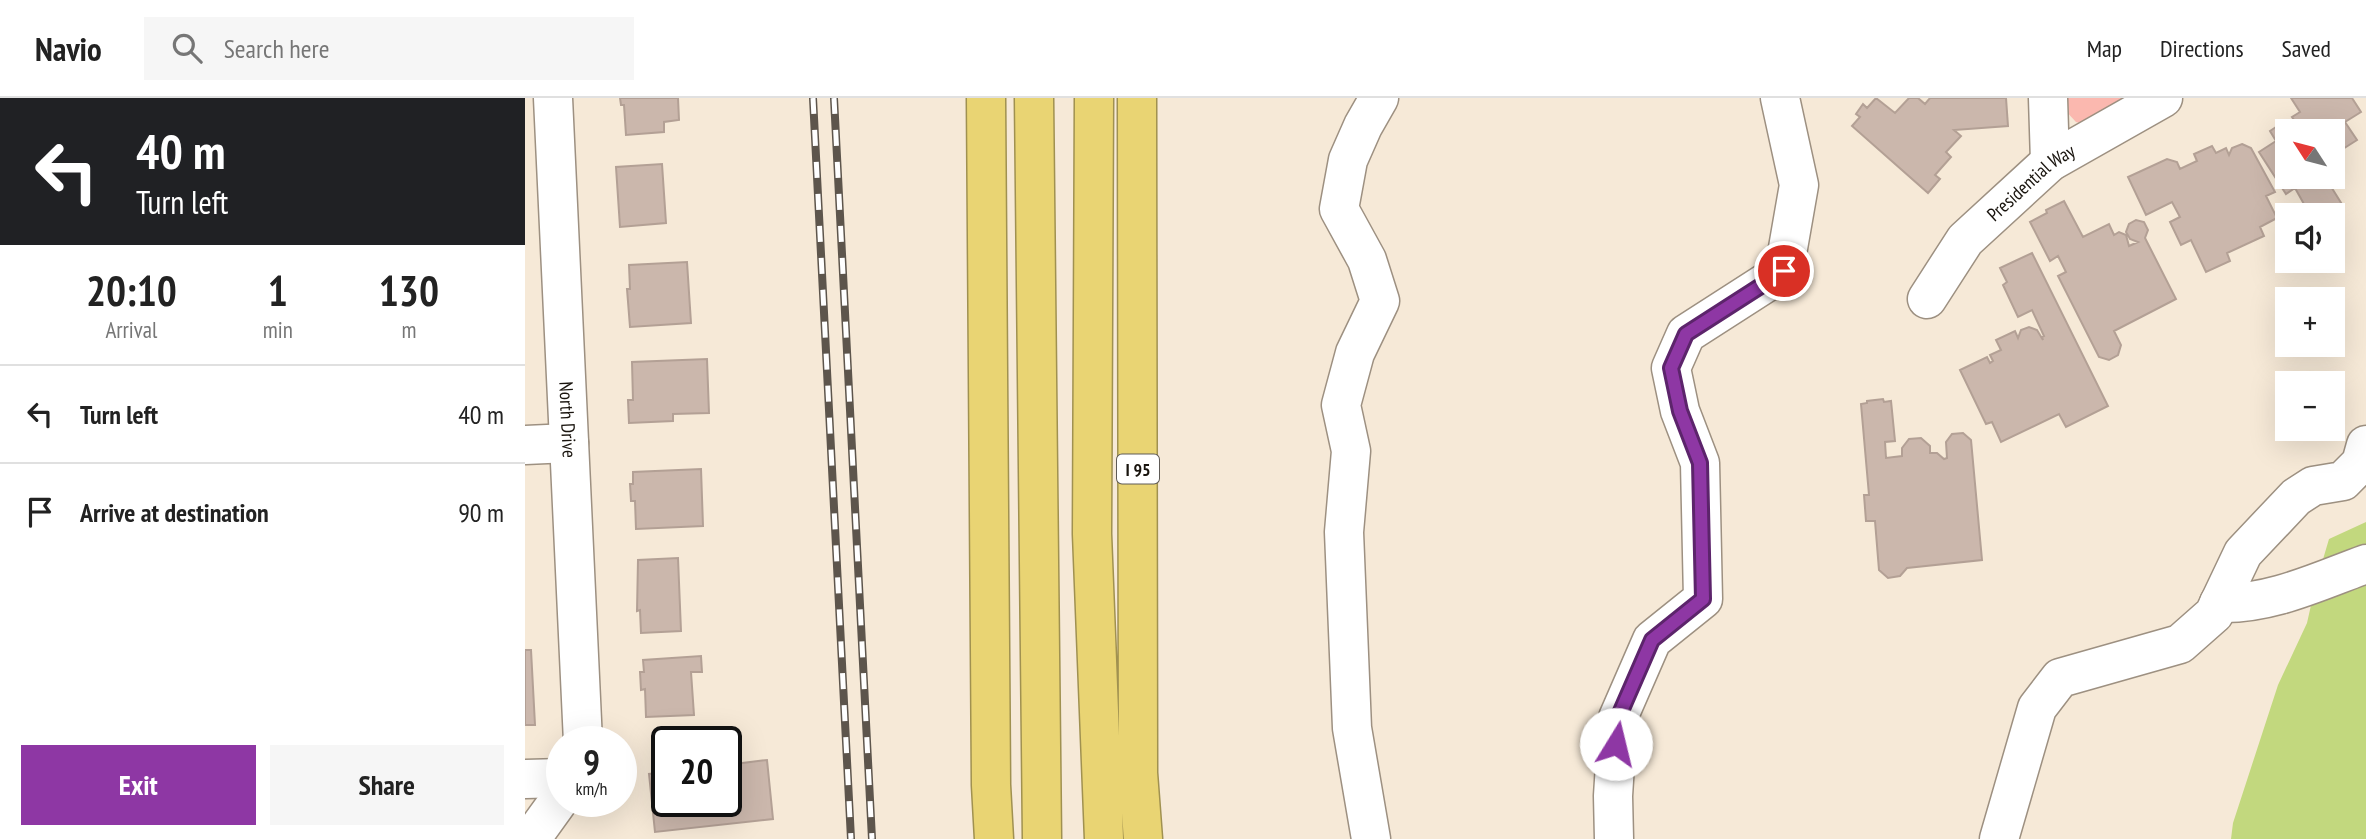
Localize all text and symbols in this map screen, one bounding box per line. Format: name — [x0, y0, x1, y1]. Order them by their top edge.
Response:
search box — [144, 17, 634, 80]
text: Navio — [35, 27, 102, 70]
icon: search — [168, 29, 206, 67]
text: Search here — [224, 32, 329, 65]
text: Map — [2087, 33, 2122, 64]
text: Directions — [2160, 33, 2244, 64]
text: Saved — [2282, 33, 2331, 64]
text: 40 m — [136, 119, 225, 183]
north arrow — [2275, 119, 2345, 189]
map controls — [2275, 119, 2345, 441]
icon: left — [21, 126, 112, 217]
street label: Presidential Way — [1982, 138, 2080, 226]
text: Turn left — [136, 181, 228, 223]
button: sound — [2275, 203, 2345, 273]
pin — [1754, 241, 1814, 301]
icon: arrive — [1765, 252, 1803, 290]
text: 20:10 — [86, 263, 177, 318]
text: 1 — [268, 263, 288, 318]
text: 130 — [379, 263, 439, 318]
button: + — [2275, 287, 2345, 357]
text: Arrival — [105, 315, 157, 344]
text: min — [263, 315, 293, 344]
text: m — [401, 315, 416, 344]
button: − — [2275, 371, 2345, 441]
street label: North Drive — [554, 381, 582, 458]
icon: left — [21, 395, 59, 433]
text: Turn left — [80, 398, 158, 431]
text: 40 m — [458, 398, 504, 431]
road number: I 95 — [1117, 454, 1159, 484]
icon: arrive — [21, 493, 59, 531]
text: Arrive at destination — [80, 496, 269, 529]
text: 90 m — [458, 496, 504, 529]
position arrow — [1579, 707, 1653, 781]
speed limit sign: 20 — [651, 726, 742, 817]
text: 9 — [583, 739, 600, 785]
button: Exit — [21, 745, 256, 825]
button: Share — [270, 745, 504, 825]
text: km/h — [576, 777, 607, 800]

